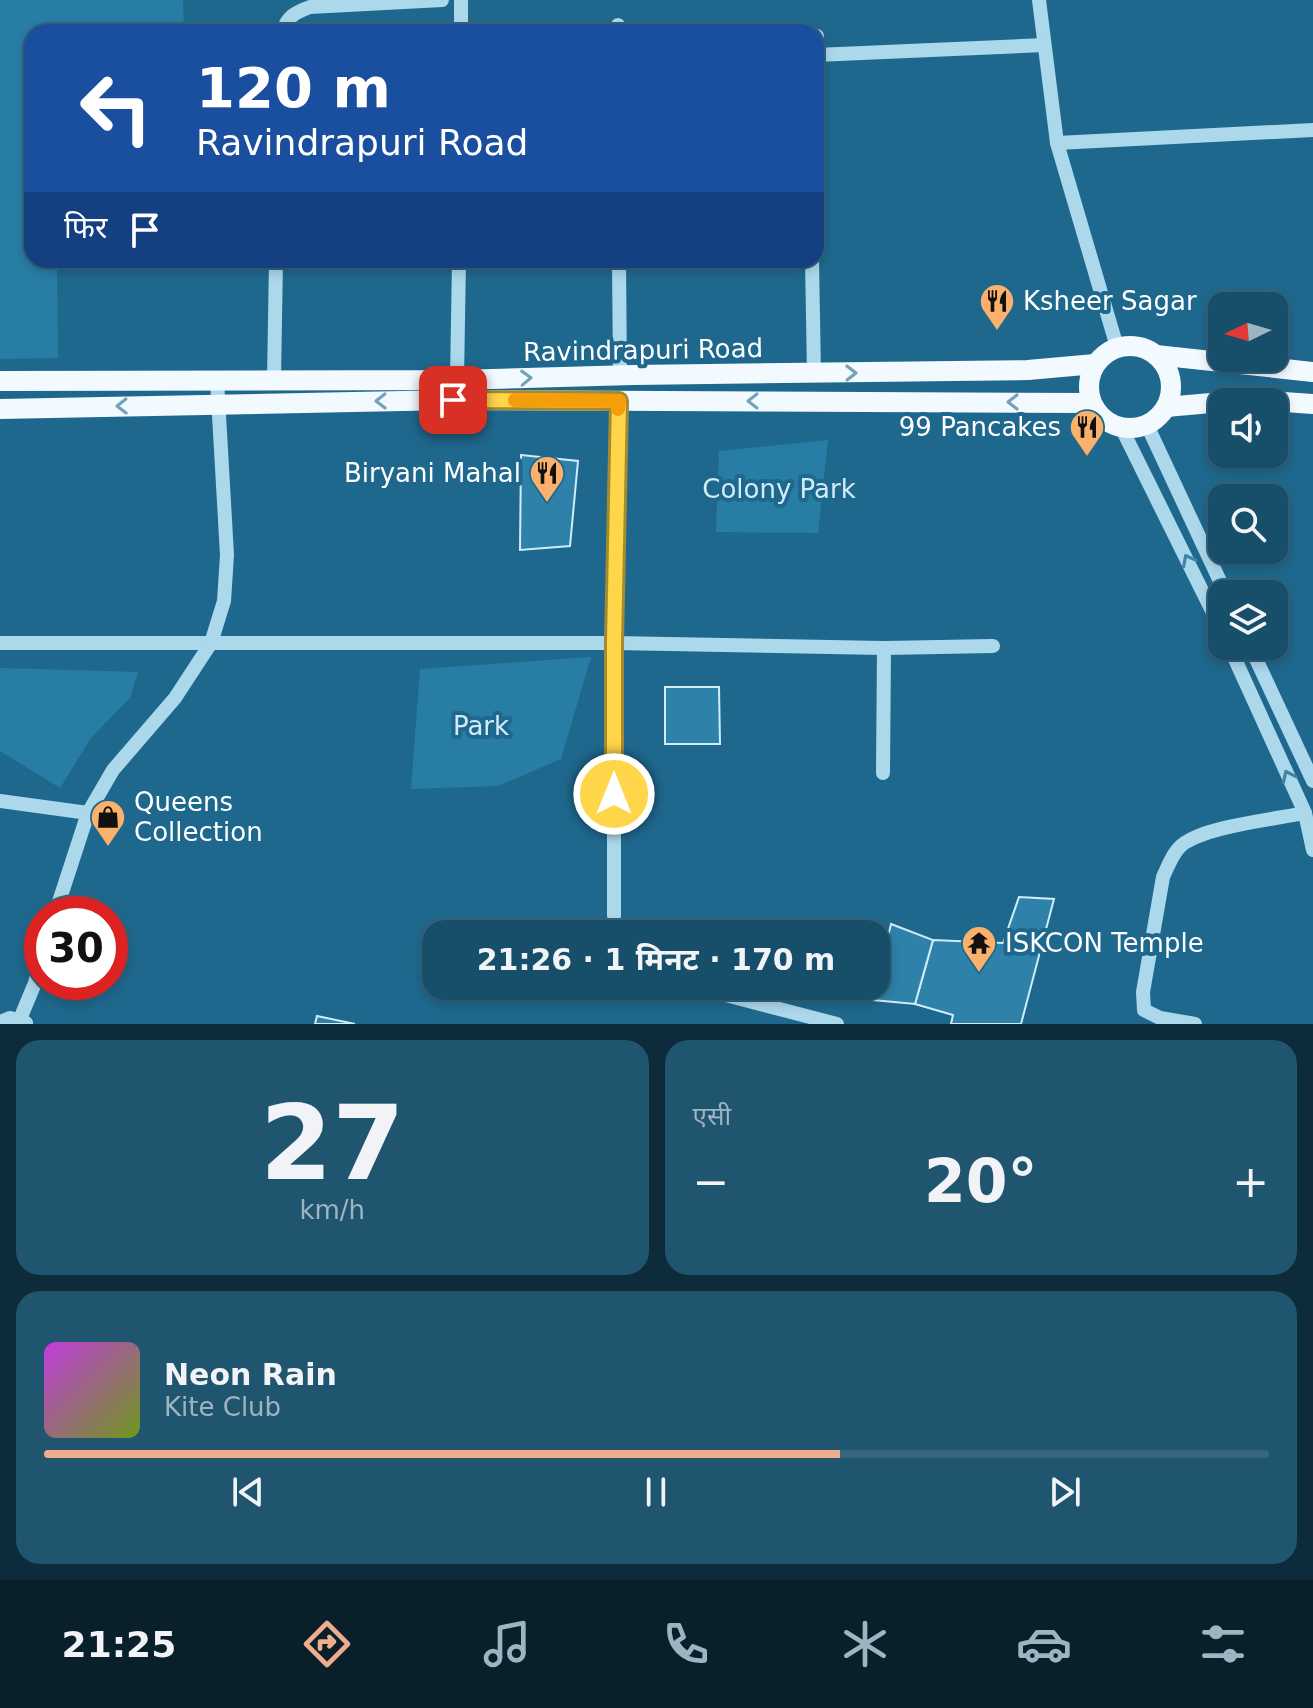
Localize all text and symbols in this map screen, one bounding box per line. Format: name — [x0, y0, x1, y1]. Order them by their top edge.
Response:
text: 120 m — [196, 55, 391, 120]
icon: left — [64, 56, 168, 160]
text: Ravindrapuri Road — [196, 122, 528, 163]
icon: arrive — [123, 208, 167, 252]
text: फिर — [64, 210, 107, 245]
restaurant icon: Ksheer Sagar — [978, 282, 1016, 332]
place label: Ksheer Sagar — [1023, 286, 1197, 316]
north arrow — [1208, 292, 1288, 372]
map controls — [1208, 292, 1288, 660]
street label: Ravindrapuri Road — [523, 333, 763, 367]
one-way arrow — [845, 364, 858, 382]
pin — [419, 366, 487, 434]
one-way arrow — [520, 369, 533, 386]
icon: arrive — [431, 378, 475, 422]
button: sound — [1208, 388, 1288, 468]
one-way arrow — [374, 392, 387, 410]
one-way arrow — [746, 392, 759, 410]
one-way arrow — [1006, 394, 1019, 411]
one-way arrow — [115, 397, 128, 415]
restaurant icon: 99 Pancakes — [1068, 408, 1106, 458]
place label: 99 Pancakes — [899, 412, 1061, 442]
restaurant icon: Biryani Mahal — [528, 454, 566, 504]
place label: Biryani Mahal — [344, 458, 521, 488]
park label: Colony Park — [702, 474, 856, 504]
button: search — [1208, 484, 1288, 564]
one-way arrow — [1183, 554, 1198, 569]
button: layers — [1208, 580, 1288, 660]
park label: Park — [453, 711, 509, 741]
position arrow — [572, 752, 656, 836]
one-way arrow — [1282, 770, 1298, 784]
place label: Queens Collection — [134, 787, 263, 847]
shop icon: Queens Collection — [89, 798, 127, 848]
speed limit sign: 30 — [24, 896, 128, 1000]
temple icon: ISKCON Temple — [960, 924, 998, 974]
place label: ISKCON Temple — [1005, 928, 1204, 958]
text: 21:26 · 1 मिनट · 170 m — [477, 942, 835, 977]
text: 27 — [260, 1082, 405, 1204]
text: एसी — [693, 1101, 731, 1131]
text: 20° — [924, 1146, 1038, 1216]
text: − — [693, 1156, 729, 1207]
text: + — [1232, 1156, 1269, 1207]
text: km/h — [299, 1195, 365, 1225]
text: Neon Rain — [164, 1357, 337, 1392]
text: Kite Club — [164, 1392, 281, 1422]
icon: previous — [226, 1470, 270, 1514]
icon: pause — [634, 1470, 678, 1514]
icon: next — [1043, 1470, 1087, 1514]
icon: directions — [299, 1616, 355, 1672]
icon: music — [479, 1616, 535, 1672]
icon: phone — [658, 1616, 714, 1672]
icon: climate — [837, 1616, 893, 1672]
icon: car — [1016, 1616, 1072, 1672]
icon: filters — [1195, 1616, 1251, 1672]
text: 21:25 — [62, 1624, 176, 1665]

